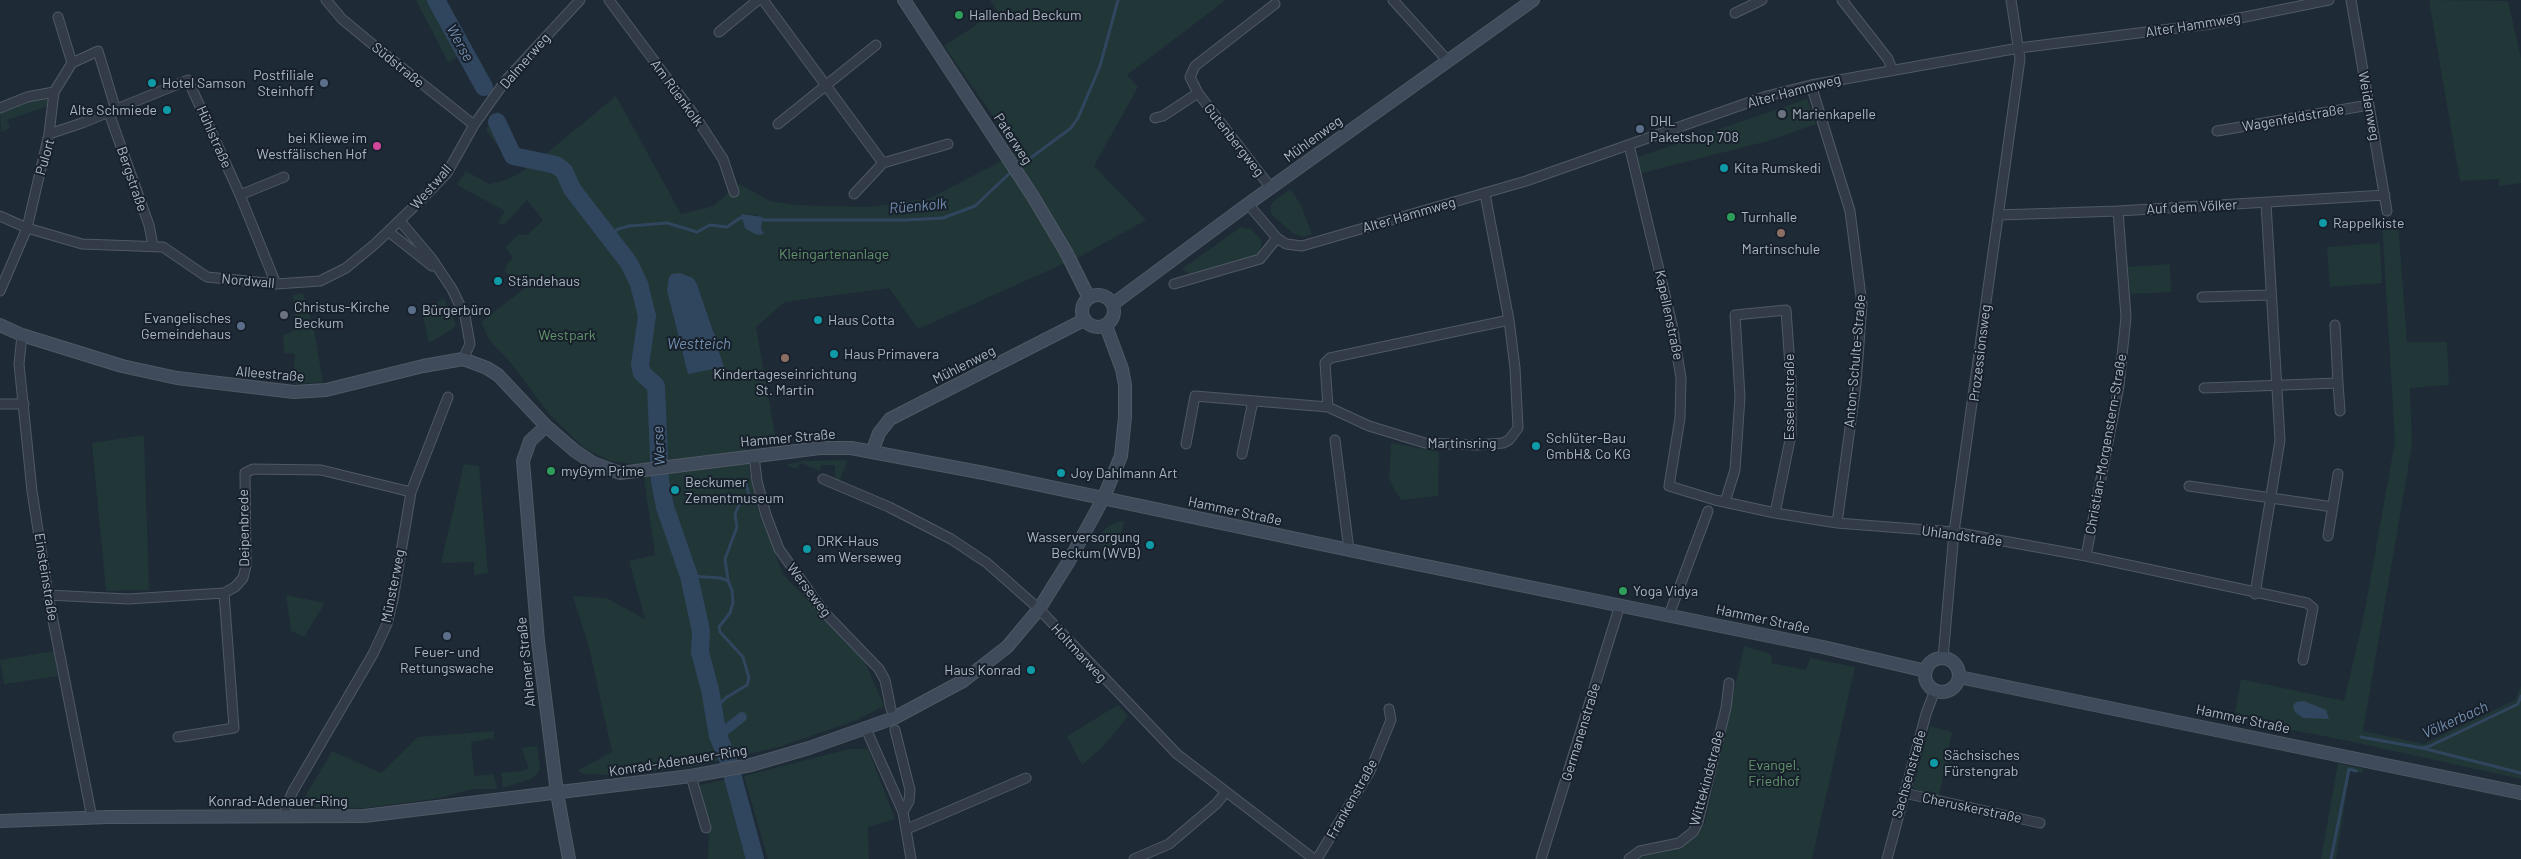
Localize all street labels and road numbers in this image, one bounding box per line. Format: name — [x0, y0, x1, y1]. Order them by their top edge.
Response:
street label: Alter Hammweg — [2144, 9, 2242, 41]
street label: Dalmerweg — [496, 30, 554, 92]
street label: Südstraße — [368, 39, 428, 91]
street label: Am Rüenkolk — [647, 56, 707, 130]
street label: Alter Hammweg — [1745, 70, 1843, 112]
street label: Weidenweg — [2355, 70, 2383, 142]
street label: Gutenbergweg — [1200, 100, 1268, 180]
street label: Wagenfeldstraße — [2241, 101, 2345, 135]
street label: Hühlstraße — [193, 103, 235, 171]
street label: Paterweg — [990, 110, 1036, 168]
street label: Mühlenweg — [1281, 112, 1345, 166]
street label: Pulort — [32, 137, 58, 177]
street label: Bergstraße — [113, 144, 151, 214]
street label: Westwall — [407, 161, 455, 213]
street label: Alter Hammweg — [1360, 194, 1458, 236]
street label: Auf dem Völker — [2146, 196, 2238, 218]
street label: Kapellenstraße — [1651, 268, 1687, 362]
street label: Nordwall — [221, 270, 275, 292]
street label: Anton-Schulte-Straße — [1841, 294, 1869, 428]
street label: Prozessionsweg — [1966, 304, 1994, 402]
street label: Mühlenweg — [930, 342, 998, 388]
street label: Christian-Morgenstern-Straße — [2082, 352, 2130, 536]
street label: Esselenstraße — [1781, 354, 1797, 440]
street label: Alleestraße — [235, 363, 305, 385]
street label: Hammer Straße — [740, 425, 836, 451]
street label: Martinsring — [1427, 435, 1497, 451]
street label: Deipenbrede — [235, 489, 253, 567]
street label: Hammer Straße — [1187, 493, 1283, 529]
street label: Uhlandstraße — [1921, 522, 2003, 550]
street label: Einsteinstraße — [31, 532, 61, 622]
street label: Münsterweg — [378, 548, 408, 624]
street label: Werseweg — [783, 560, 835, 620]
street label: Hammer Straße — [1715, 601, 1811, 637]
street label: Ahlener Straße — [513, 616, 539, 708]
street label: Holtmarweg — [1048, 620, 1110, 686]
street label: Germanenstraße — [1558, 681, 1604, 783]
street label: Hammer Straße — [2195, 701, 2291, 737]
street label: Wittekindstraße — [1686, 728, 1728, 828]
street label: Sachsenstraße — [1888, 728, 1930, 820]
street label: Konrad-Adenauer-Ring — [608, 742, 748, 780]
street label: Frankenstraße — [1323, 756, 1381, 842]
street label: Cheruskerstraße — [1921, 789, 2023, 827]
street label: Konrad-Adenauer-Ring — [208, 793, 348, 809]

